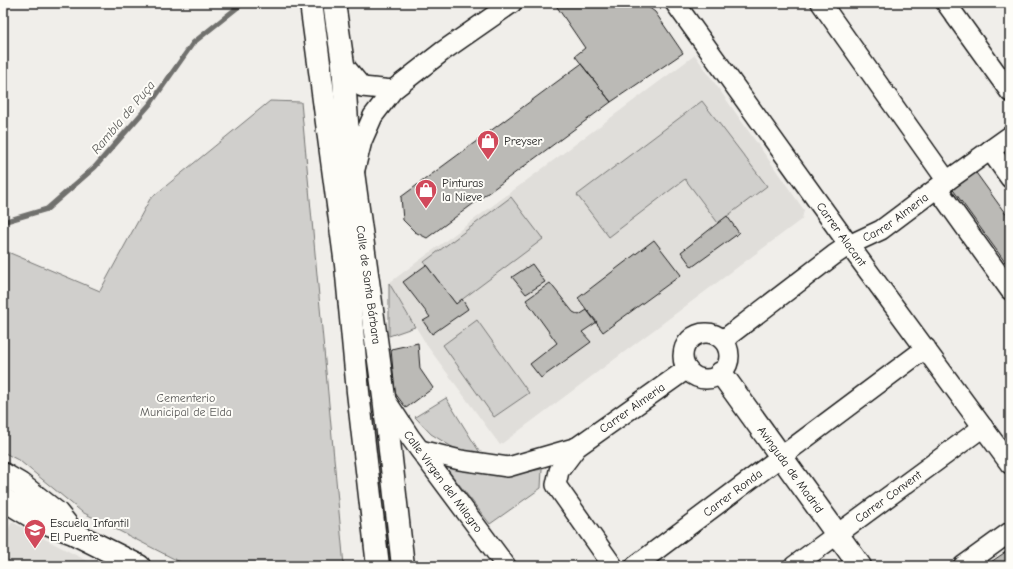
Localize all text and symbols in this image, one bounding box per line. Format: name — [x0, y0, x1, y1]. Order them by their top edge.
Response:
water label: Rambla de Puça — [88, 77, 158, 157]
shop icon: Preyser — [475, 128, 501, 161]
place label: Preyser — [504, 134, 543, 148]
place label: Pinturas la Nieve — [442, 176, 483, 204]
shop icon: Pinturas la Nieve — [413, 177, 439, 210]
street label: Carrer Almeria — [860, 190, 931, 245]
street label: Carrer Alacant — [814, 200, 870, 270]
street label: Calle de Santa Bárbara — [353, 224, 384, 345]
street label: Carrer Almeria — [597, 380, 668, 436]
park label: Cementerio Municipal de Elda — [140, 391, 232, 419]
street label: Avinguda de Madrid — [755, 424, 826, 516]
street label: Calle Virgen del Milagro — [401, 428, 486, 535]
street label: Carrer Ronda — [700, 466, 765, 520]
street label: Carrer Convent — [852, 467, 925, 526]
place label: Escuela Infantil El Puente — [50, 516, 129, 544]
school or university icon: Escuela Infantil El Puente — [22, 517, 48, 550]

